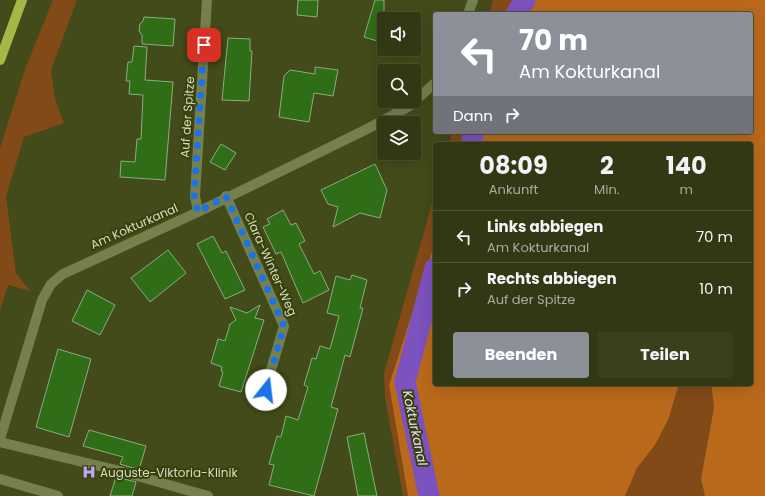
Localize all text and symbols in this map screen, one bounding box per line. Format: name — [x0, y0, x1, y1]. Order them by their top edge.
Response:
map controls — [377, 12, 421, 160]
button: sound — [377, 12, 421, 56]
text: 70 m — [519, 21, 588, 60]
pin — [187, 28, 221, 62]
icon: left — [453, 28, 505, 80]
icon: arrive — [193, 34, 215, 56]
text: Am Kokturkanal — [519, 59, 660, 84]
button: search — [377, 64, 421, 108]
street label: Auf der Spitze — [176, 76, 198, 158]
icon: right — [501, 104, 523, 126]
text: Dann — [453, 105, 493, 126]
button: layers — [377, 116, 421, 160]
text: 08:09 — [479, 149, 548, 182]
text: 2 — [600, 149, 614, 182]
text: 140 — [666, 149, 707, 182]
text: Ankunft — [489, 180, 538, 199]
text: Min. — [594, 180, 619, 199]
text: m — [680, 180, 693, 199]
street label: Am Kokturkanal — [87, 199, 181, 253]
street label: Clara-Winter-Weg — [240, 209, 302, 319]
text: Links abbiegen — [487, 216, 603, 237]
icon: left — [453, 226, 475, 248]
text: 70 m — [696, 226, 733, 247]
text: Am Kokturkanal — [487, 238, 589, 257]
text: Rechts abbiegen — [487, 268, 617, 289]
icon: right — [453, 278, 475, 300]
text: 10 m — [699, 278, 733, 299]
text: Auf der Spitze — [487, 290, 575, 309]
button: Beenden — [453, 332, 589, 378]
button: Teilen — [597, 332, 733, 378]
position arrow — [245, 369, 287, 411]
water label: Kokturkanal — [398, 389, 432, 468]
hospital icon: Auguste-Viktoria-Klinik — [81, 464, 97, 480]
place label: Auguste-Viktoria-Klinik — [100, 464, 238, 481]

